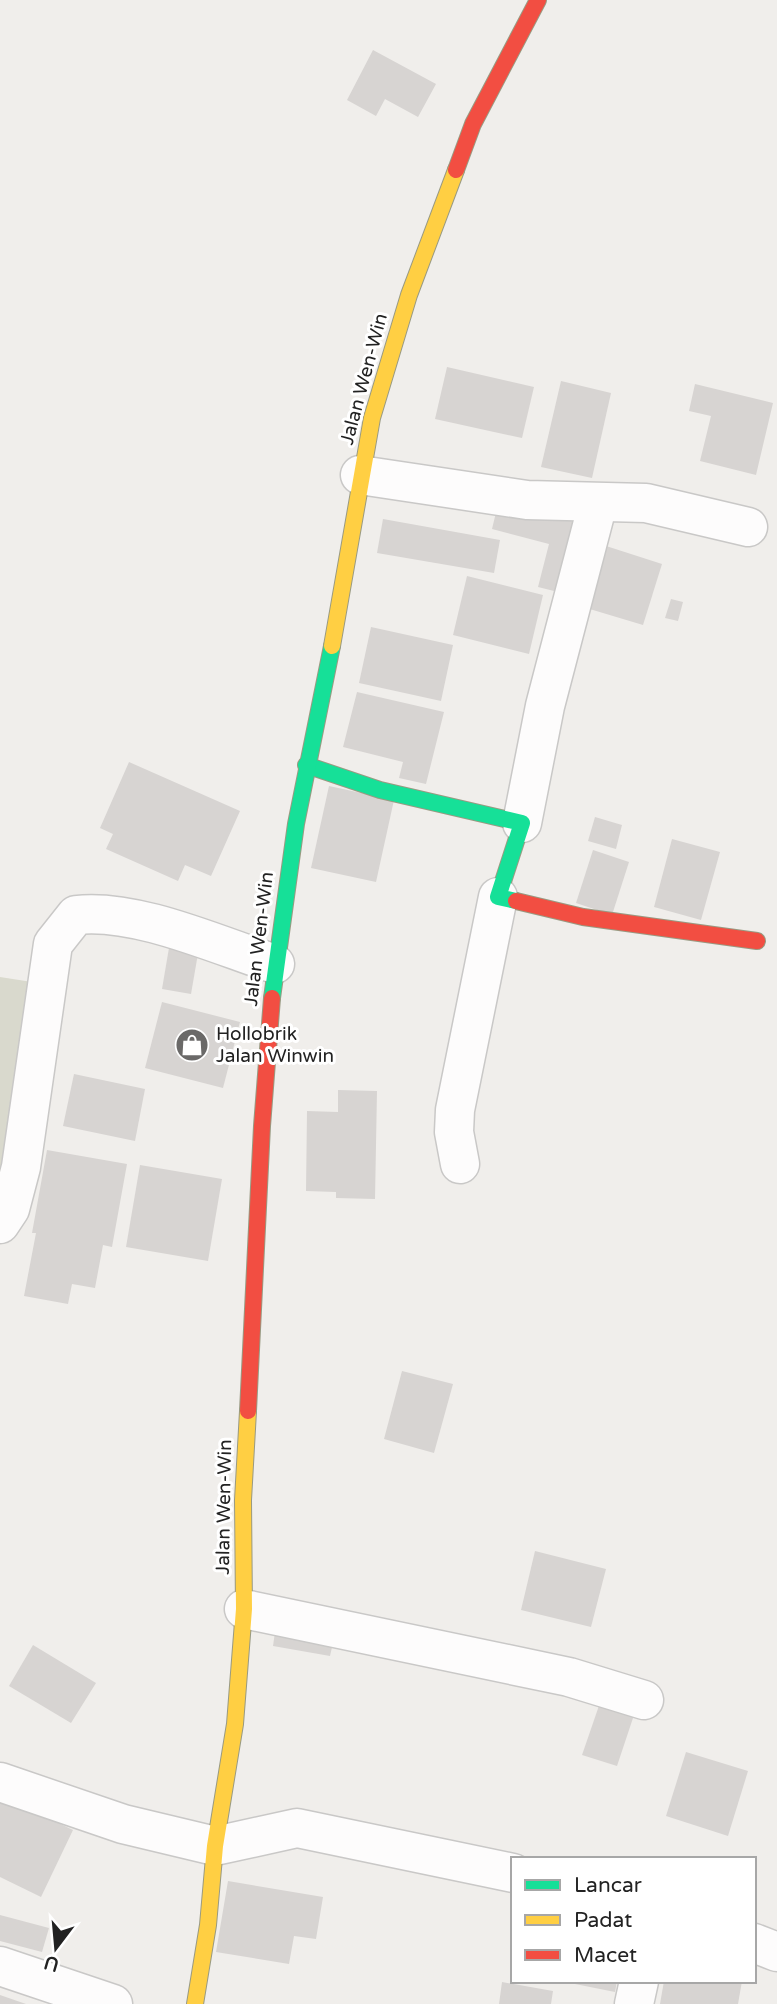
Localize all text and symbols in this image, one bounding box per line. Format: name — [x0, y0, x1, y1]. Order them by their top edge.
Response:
street label: Jalan Wen-Win — [336, 311, 392, 447]
street label: Jalan Wen-Win — [240, 871, 278, 1007]
place label: Hollobrik Jalan Winwin — [216, 1023, 334, 1067]
shop icon: Hollobrik Jalan Winwin — [173, 1026, 211, 1064]
street label: Jalan Wen-Win — [212, 1439, 236, 1575]
legend — [511, 1857, 756, 1983]
text: Lancar — [574, 1873, 642, 1898]
text: Padat — [574, 1908, 632, 1933]
north arrow — [21, 1913, 91, 1983]
text: Macet — [574, 1943, 637, 1968]
text: U — [42, 1951, 62, 1976]

